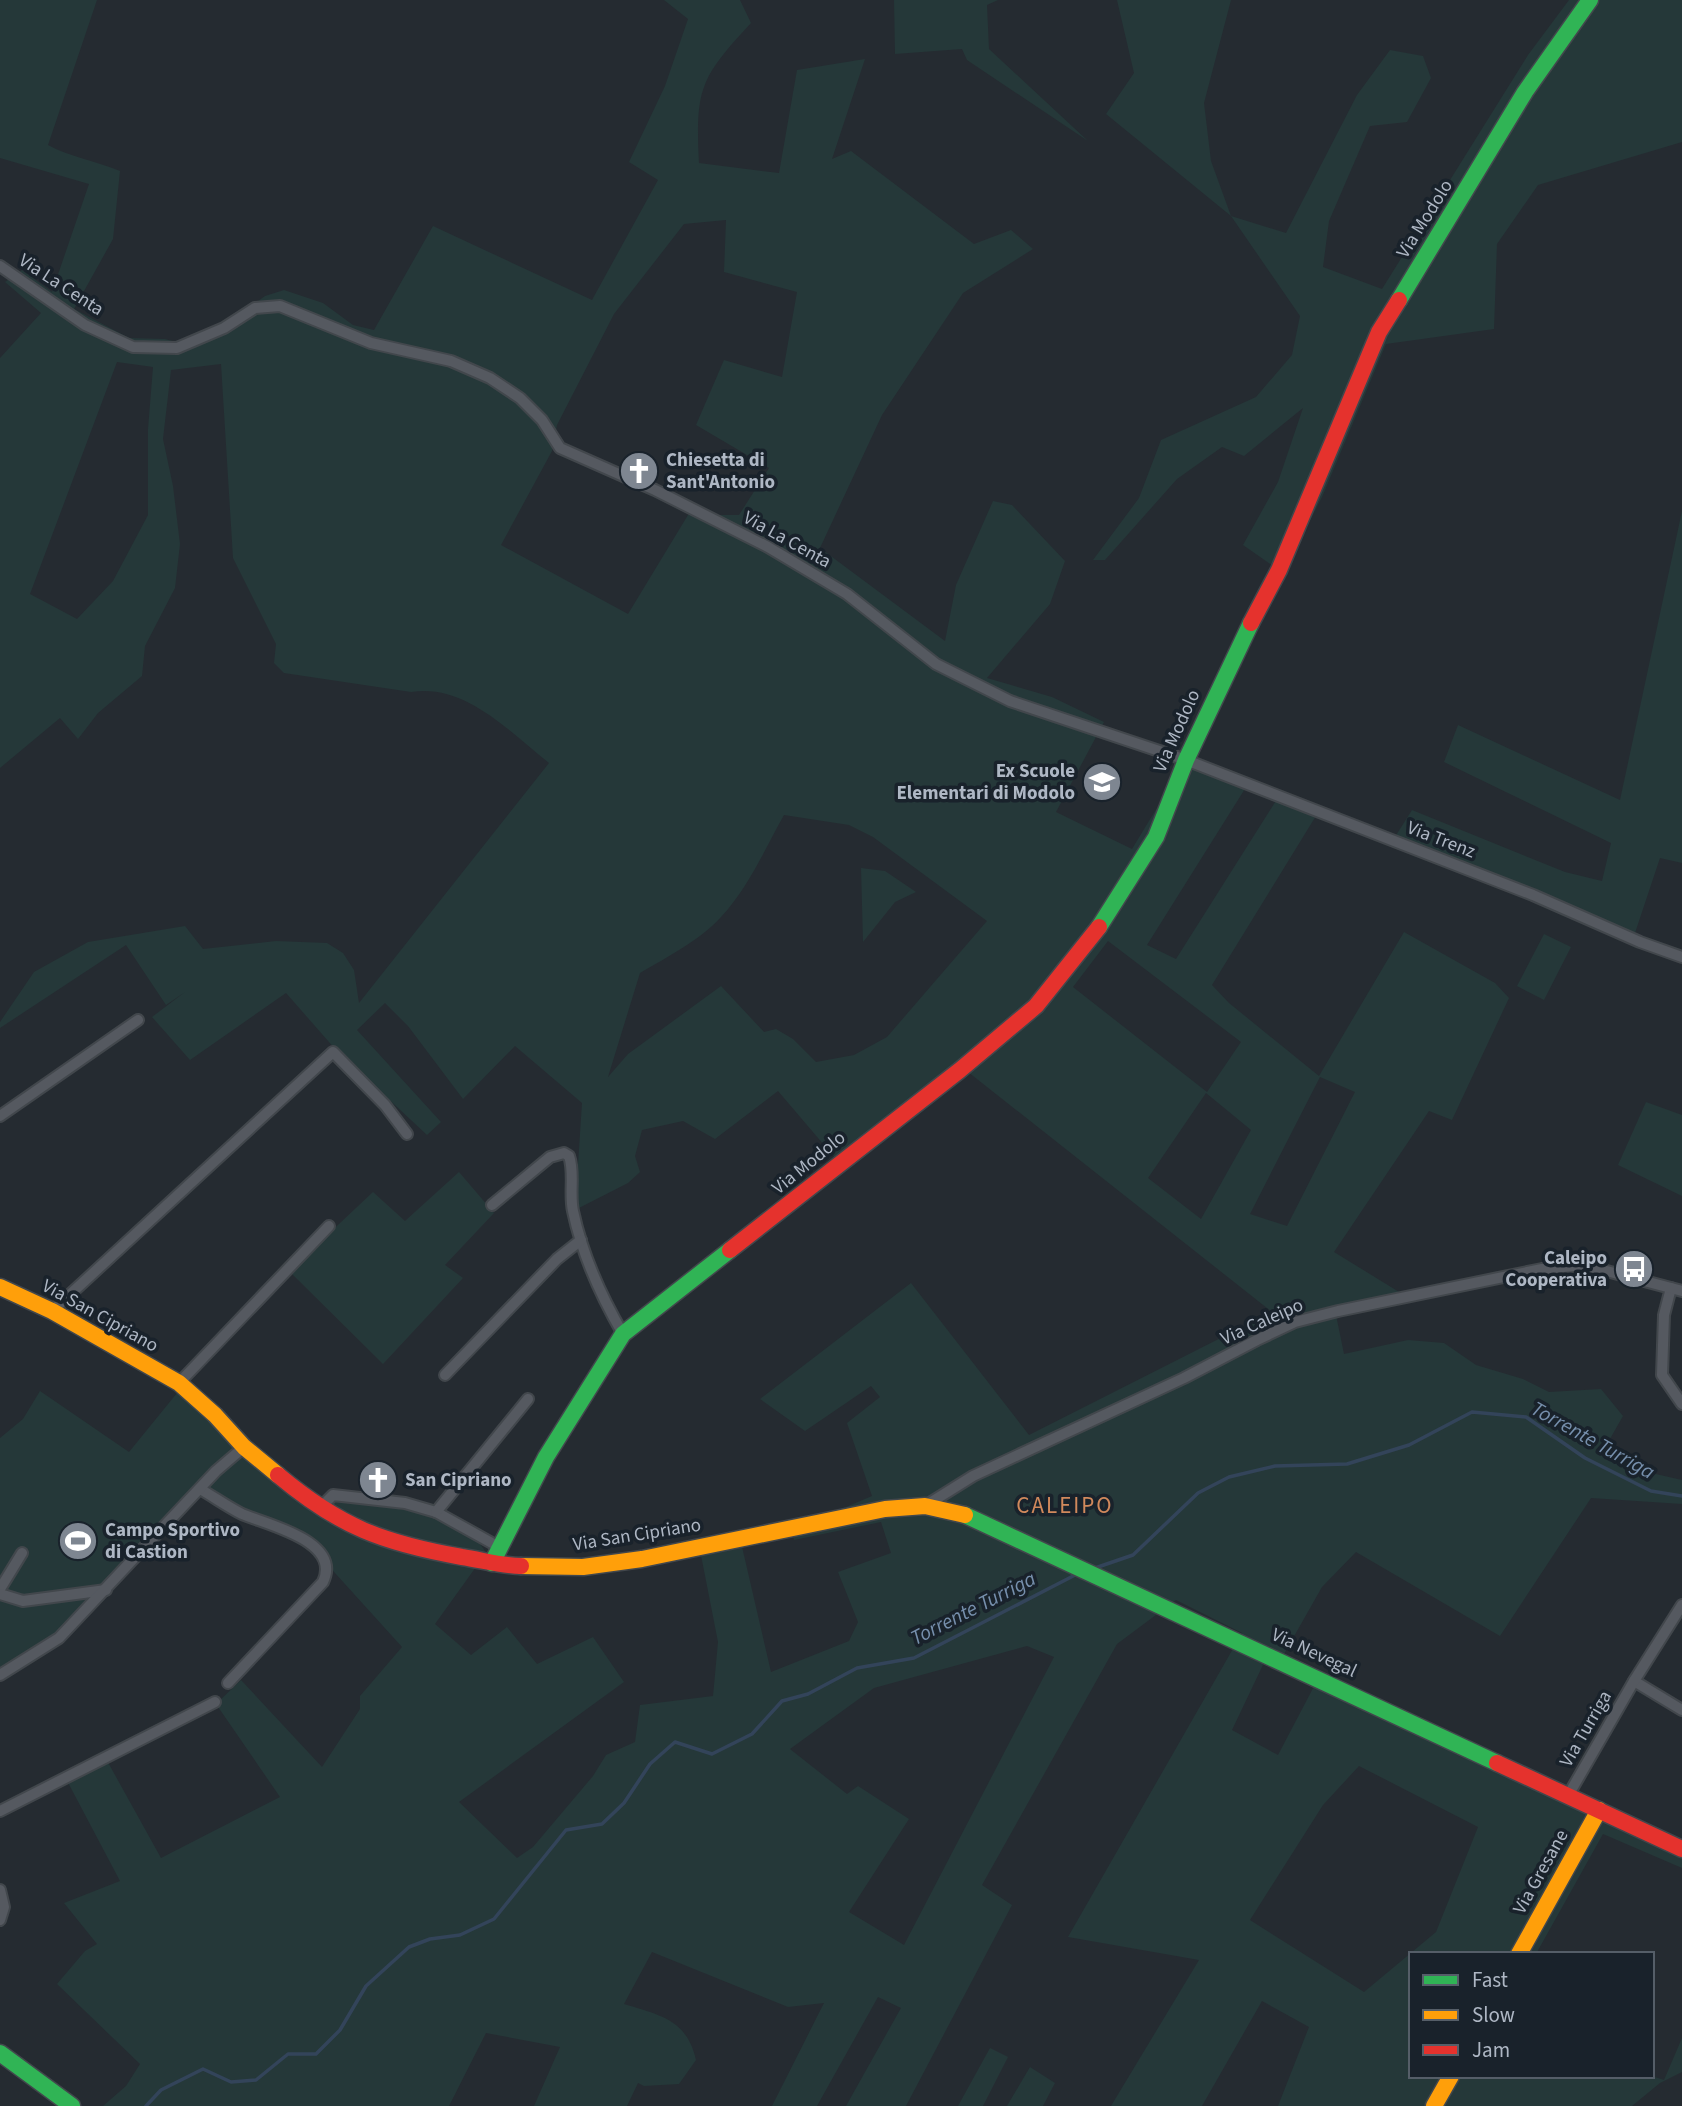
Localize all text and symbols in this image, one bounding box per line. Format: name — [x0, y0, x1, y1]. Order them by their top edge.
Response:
street label: Via Modolo — [1390, 175, 1460, 263]
street label: Via La Centa — [13, 247, 109, 323]
place label: Chiesetta di Sant'Antonio — [666, 447, 775, 496]
church icon: Chiesetta di Sant'Antonio — [618, 450, 660, 492]
street label: Via La Centa — [738, 505, 836, 575]
street label: Via Modolo — [1147, 685, 1207, 777]
place label: Ex Scuole Elementari di Modolo — [896, 758, 1075, 807]
school or university icon: Ex Scuole Elementari di Modolo — [1081, 761, 1123, 803]
street label: Via Trenz — [1403, 815, 1479, 865]
street label: Via Modolo — [766, 1125, 852, 1201]
place label: Caleipo Cooperativa — [1505, 1245, 1607, 1294]
bus stop icon: Caleipo Cooperativa — [1613, 1248, 1655, 1290]
street label: Via San Cipriano — [37, 1273, 163, 1359]
street label: Via Caleipo — [1216, 1292, 1308, 1352]
water label: Torrente Turriga — [1526, 1394, 1660, 1486]
church icon: San Cipriano — [357, 1459, 399, 1501]
place label: San Cipriano — [405, 1467, 512, 1494]
district label: CALEIPO — [1016, 1489, 1114, 1522]
street label: Via San Cipriano — [571, 1512, 703, 1558]
place label: Campo Sportivo di Castion — [105, 1517, 240, 1566]
sports icon: Campo Sportivo di Castion — [57, 1520, 99, 1562]
water label: Torrente Turriga — [905, 1563, 1041, 1653]
street label: Via Nevegal — [1267, 1621, 1361, 1685]
street label: Via Turriga — [1553, 1686, 1619, 1772]
street label: Via Gresane — [1507, 1825, 1575, 1919]
legend — [1409, 1952, 1654, 2078]
text: Fast — [1472, 1965, 1508, 1995]
text: Slow — [1472, 2000, 1515, 2030]
text: Jam — [1472, 2035, 1510, 2065]

